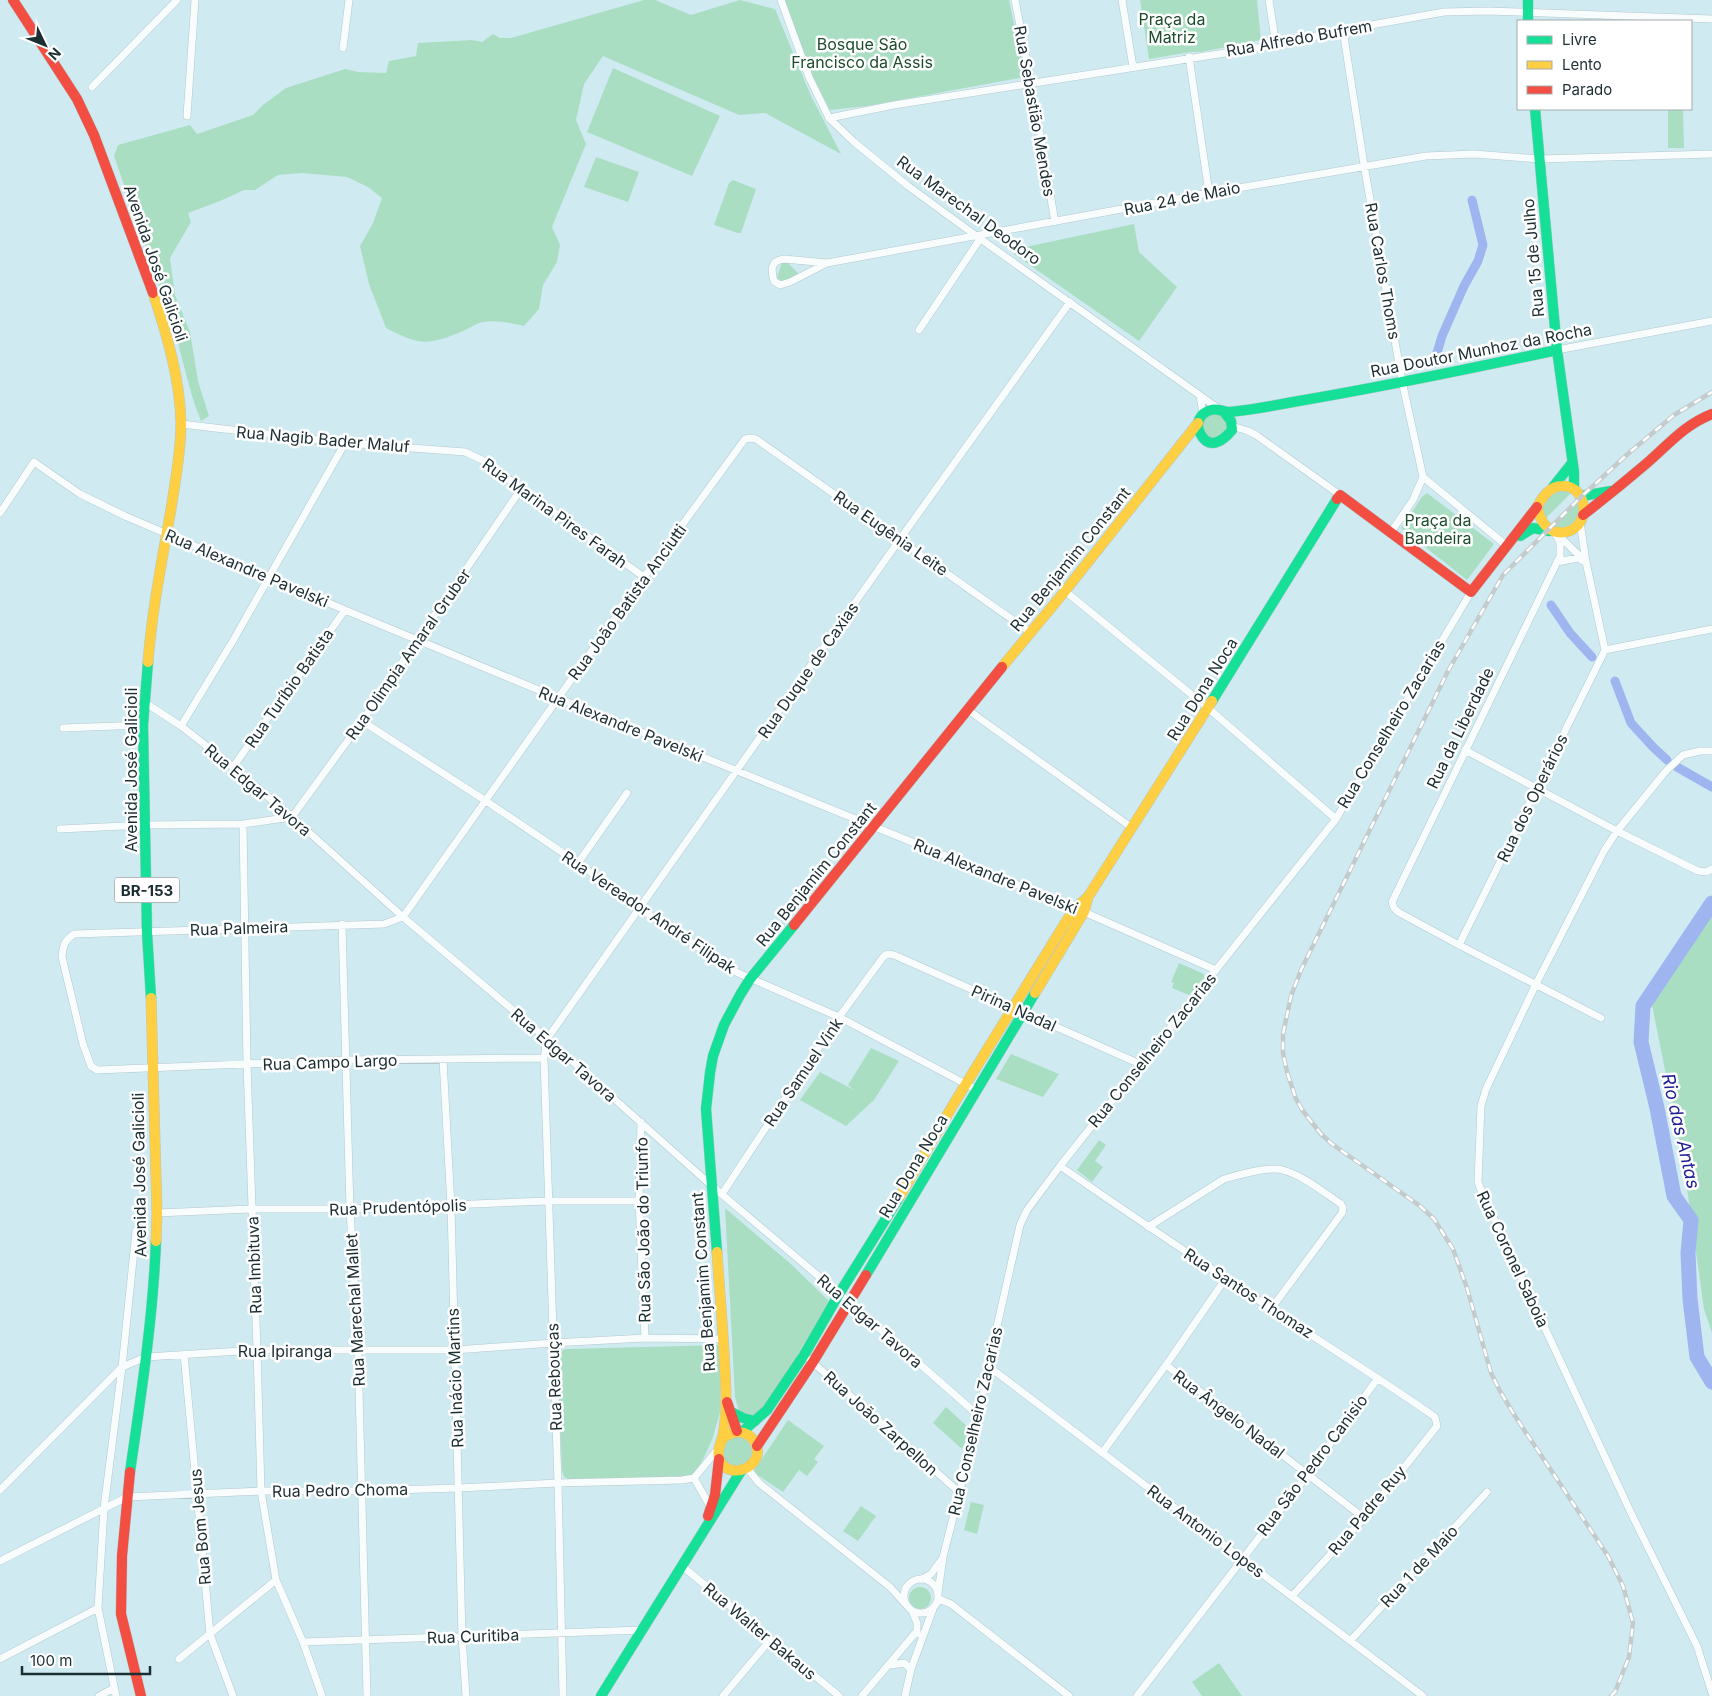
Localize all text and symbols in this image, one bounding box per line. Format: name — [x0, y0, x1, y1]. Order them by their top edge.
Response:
park label: Praça da Matriz — [1139, 9, 1205, 47]
street label: Rua Alfredo Bufrem — [1224, 15, 1374, 61]
north arrow — [20, 20, 70, 70]
legend — [1517, 20, 1692, 110]
street label: Rua Sebastião Mendes — [1010, 24, 1060, 198]
text: Livre — [1562, 30, 1597, 49]
park label: Bosque São Francisco da Assis — [791, 34, 933, 72]
text: N — [45, 45, 65, 64]
text: Lento — [1562, 55, 1602, 74]
text: Parado — [1562, 80, 1612, 99]
street label: Rua Marechal Deodoro — [893, 151, 1045, 269]
street label: Rua 24 de Maio — [1122, 177, 1242, 219]
street label: Avenida José Galicioli — [120, 182, 192, 344]
street label: Rua 15 de Julho — [1518, 198, 1548, 318]
street label: Rua Carlos Thoms — [1361, 201, 1405, 341]
street label: Rua Doutor Munhoz da Rocha — [1369, 319, 1593, 381]
street label: Rua Nagib Bader Maluf — [235, 421, 411, 457]
street label: Rua Marina Pires Farah — [479, 454, 631, 572]
street label: Rua Benjamim Constant — [1006, 483, 1134, 635]
street label: Rua Eugênia Leite — [830, 486, 952, 580]
park label: Praça da Bandeira — [1405, 510, 1471, 548]
street label: Rua João Batista Anciutti — [564, 520, 690, 684]
street label: Rua Alexandre Pavelski — [162, 524, 332, 612]
street label: Rua Olimpia Amaral Gruber — [341, 565, 475, 743]
street label: Rua Duque de Caxias — [753, 598, 863, 742]
street label: Rua Turíbio Batista — [240, 624, 338, 752]
street label: Rua Dona Noca — [1162, 634, 1242, 744]
street label: Rua Conselheiro Zacarias — [1333, 636, 1449, 812]
street label: Rua da Liberdade — [1422, 664, 1498, 792]
street label: Rua Alexandre Pavelski — [536, 682, 706, 766]
street label: Avenida José Galicioli — [121, 688, 141, 852]
street label: Rua dos Operários — [1492, 731, 1572, 865]
street label: Rua Edgar Tavora — [201, 740, 315, 840]
street label: Rua Benjamim Constant — [752, 798, 880, 950]
street label: Rua Alexandre Pavelski — [911, 834, 1081, 918]
street label: Rua Vereador André Filipak — [558, 846, 740, 978]
road number: BR-153 — [114, 878, 180, 902]
street label: Rua Palmeira — [189, 916, 289, 940]
street label: Rua Conselheiro Zacarias — [1083, 969, 1221, 1131]
street label: Pirina Nadal — [968, 980, 1060, 1036]
street label: Rua Edgar Tavora — [507, 1004, 621, 1106]
street label: Rua Samuel Vink — [759, 1014, 847, 1130]
street label: Rua Campo Largo — [262, 1050, 398, 1074]
water label: Rio das Antas — [1658, 1071, 1704, 1191]
street label: Avenida José Galicioli — [128, 1093, 150, 1257]
street label: Rua Dona Noca — [874, 1111, 952, 1221]
street label: Rua São João do Triunfo — [631, 1137, 655, 1323]
street label: Rua Coronel Saboia — [1473, 1187, 1553, 1331]
street label: Rua Benjamim Constant — [687, 1192, 719, 1372]
street label: Rua Prudentópolis — [329, 1195, 467, 1219]
street label: Rua Imbituva — [242, 1216, 266, 1314]
street label: Rua Marechal Mallet — [341, 1233, 369, 1387]
street label: Rua Santos Thomaz — [1180, 1244, 1318, 1342]
street label: Rua Edgar Tavora — [813, 1270, 927, 1372]
street label: Rua Inácio Martins — [443, 1308, 467, 1448]
street label: Rua Rebouças — [542, 1323, 566, 1431]
street label: Rua Conselheiro Zacarias — [944, 1325, 1006, 1517]
street label: Rua Ipiranga — [238, 1341, 332, 1361]
street label: Rua Ângelo Nadal — [1169, 1366, 1289, 1462]
street label: Rua João Zarpellon — [820, 1367, 942, 1479]
street label: Rua São Pedro Canisio — [1252, 1390, 1372, 1540]
street label: Rua Padre Ruy — [1324, 1461, 1410, 1559]
street label: Rua Bom Jesus — [185, 1468, 215, 1586]
street label: Rua Pedro Choma — [272, 1479, 408, 1501]
street label: Rua Antonio Lopes — [1143, 1480, 1269, 1582]
street label: Rua 1 de Maio — [1376, 1521, 1462, 1611]
street label: Rua Walter Bakaus — [699, 1578, 821, 1684]
street label: Rua Curitiba — [426, 1624, 520, 1648]
scale bar — [22, 1644, 150, 1676]
text: 100 m — [30, 1651, 72, 1670]

